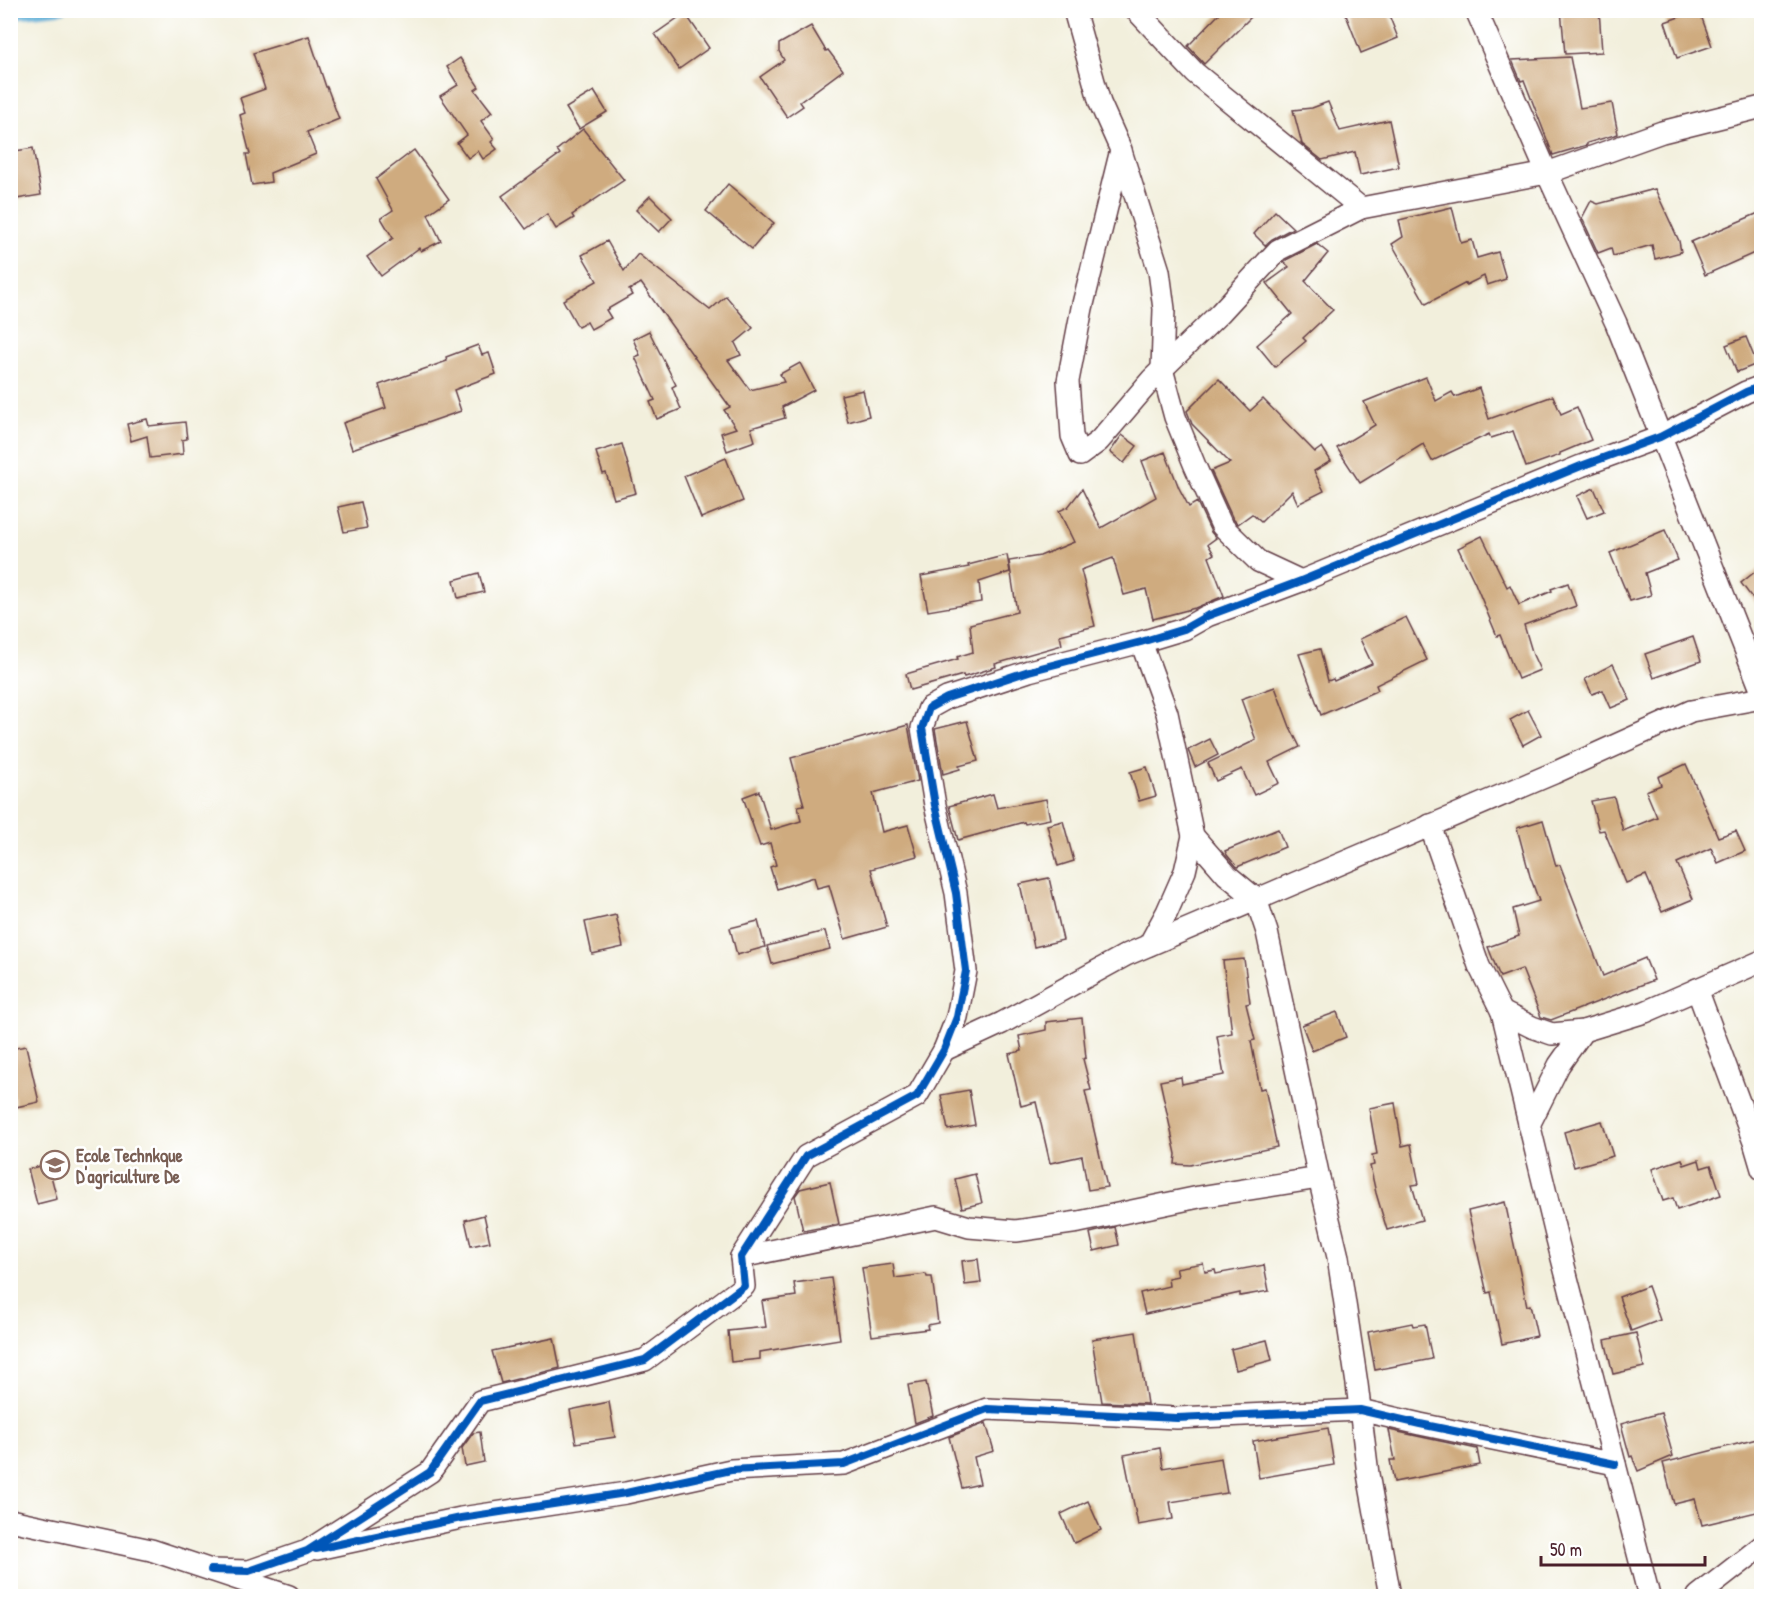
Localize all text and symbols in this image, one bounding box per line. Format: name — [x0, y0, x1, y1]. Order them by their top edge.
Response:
place label: Ecole Technkque D'agriculture De — [76, 1143, 184, 1190]
school or university icon: Ecole Technkque D'agriculture De — [39, 1149, 71, 1181]
scale bar — [1541, 1529, 1704, 1567]
text: 50 m — [1550, 1537, 1582, 1562]

